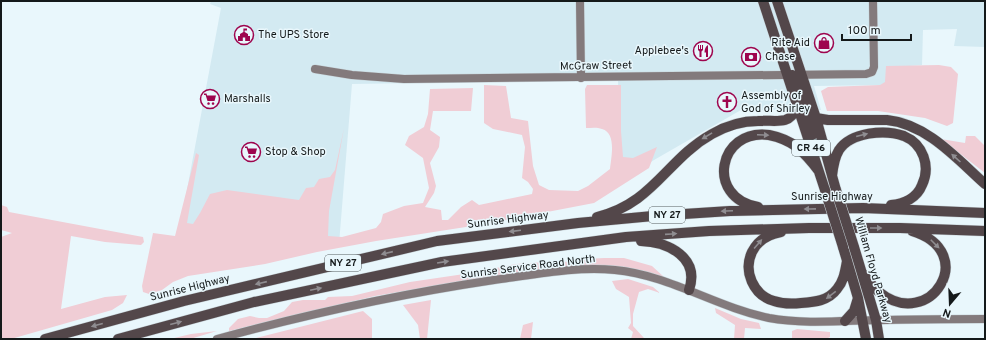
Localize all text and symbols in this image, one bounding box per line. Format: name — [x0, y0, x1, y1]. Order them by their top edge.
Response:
scale bar — [842, 16, 911, 42]
text: 100 m — [848, 23, 881, 39]
public building icon: The UPS Store — [233, 24, 255, 46]
place label: The UPS Store — [258, 28, 329, 42]
shop icon: Rite Aid — [813, 32, 835, 54]
place label: Rite Aid — [771, 36, 810, 50]
restaurant icon: Applebee's — [692, 40, 714, 62]
place label: Applebee's — [634, 44, 689, 58]
bank icon: Chase — [740, 46, 762, 68]
place label: Chase — [765, 50, 795, 64]
street label: McGraw Street — [560, 58, 632, 74]
supermarket icon: Marshalls — [199, 88, 221, 110]
place label: Assembly of God of Shirley — [741, 89, 810, 116]
church icon: Assembly of God of Shirley — [716, 91, 738, 113]
place label: Marshalls — [224, 92, 271, 106]
one-way arrow — [757, 132, 769, 139]
one-way arrow — [855, 132, 868, 138]
one-way arrow — [701, 133, 713, 140]
road number: CR 46 — [792, 140, 830, 156]
supermarket icon: Stop & Shop — [240, 141, 262, 163]
place label: Stop & Shop — [265, 145, 326, 159]
one-way arrow — [951, 154, 961, 163]
street label: Sunrise Highway — [791, 190, 873, 204]
one-way arrow — [803, 206, 816, 212]
road number: NY 27 — [649, 207, 685, 223]
street label: Sunrise Highway — [467, 208, 550, 232]
one-way arrow — [721, 208, 733, 215]
street label: William Floyd Parkway — [851, 215, 895, 325]
one-way arrow — [870, 225, 883, 231]
one-way arrow — [509, 228, 521, 234]
one-way arrow — [665, 230, 678, 237]
one-way arrow — [754, 239, 763, 250]
one-way arrow — [930, 239, 940, 249]
one-way arrow — [381, 250, 393, 256]
street label: Sunrise Service Road North — [460, 252, 596, 282]
road number: NY 27 — [325, 255, 361, 271]
one-way arrow — [437, 259, 449, 265]
street label: Sunrise Highway — [149, 271, 232, 305]
one-way arrow — [254, 280, 267, 286]
north arrow — [930, 284, 970, 324]
one-way arrow — [310, 285, 322, 291]
one-way arrow — [825, 290, 836, 299]
text: N — [941, 305, 953, 320]
one-way arrow — [170, 320, 182, 326]
one-way arrow — [91, 322, 104, 328]

